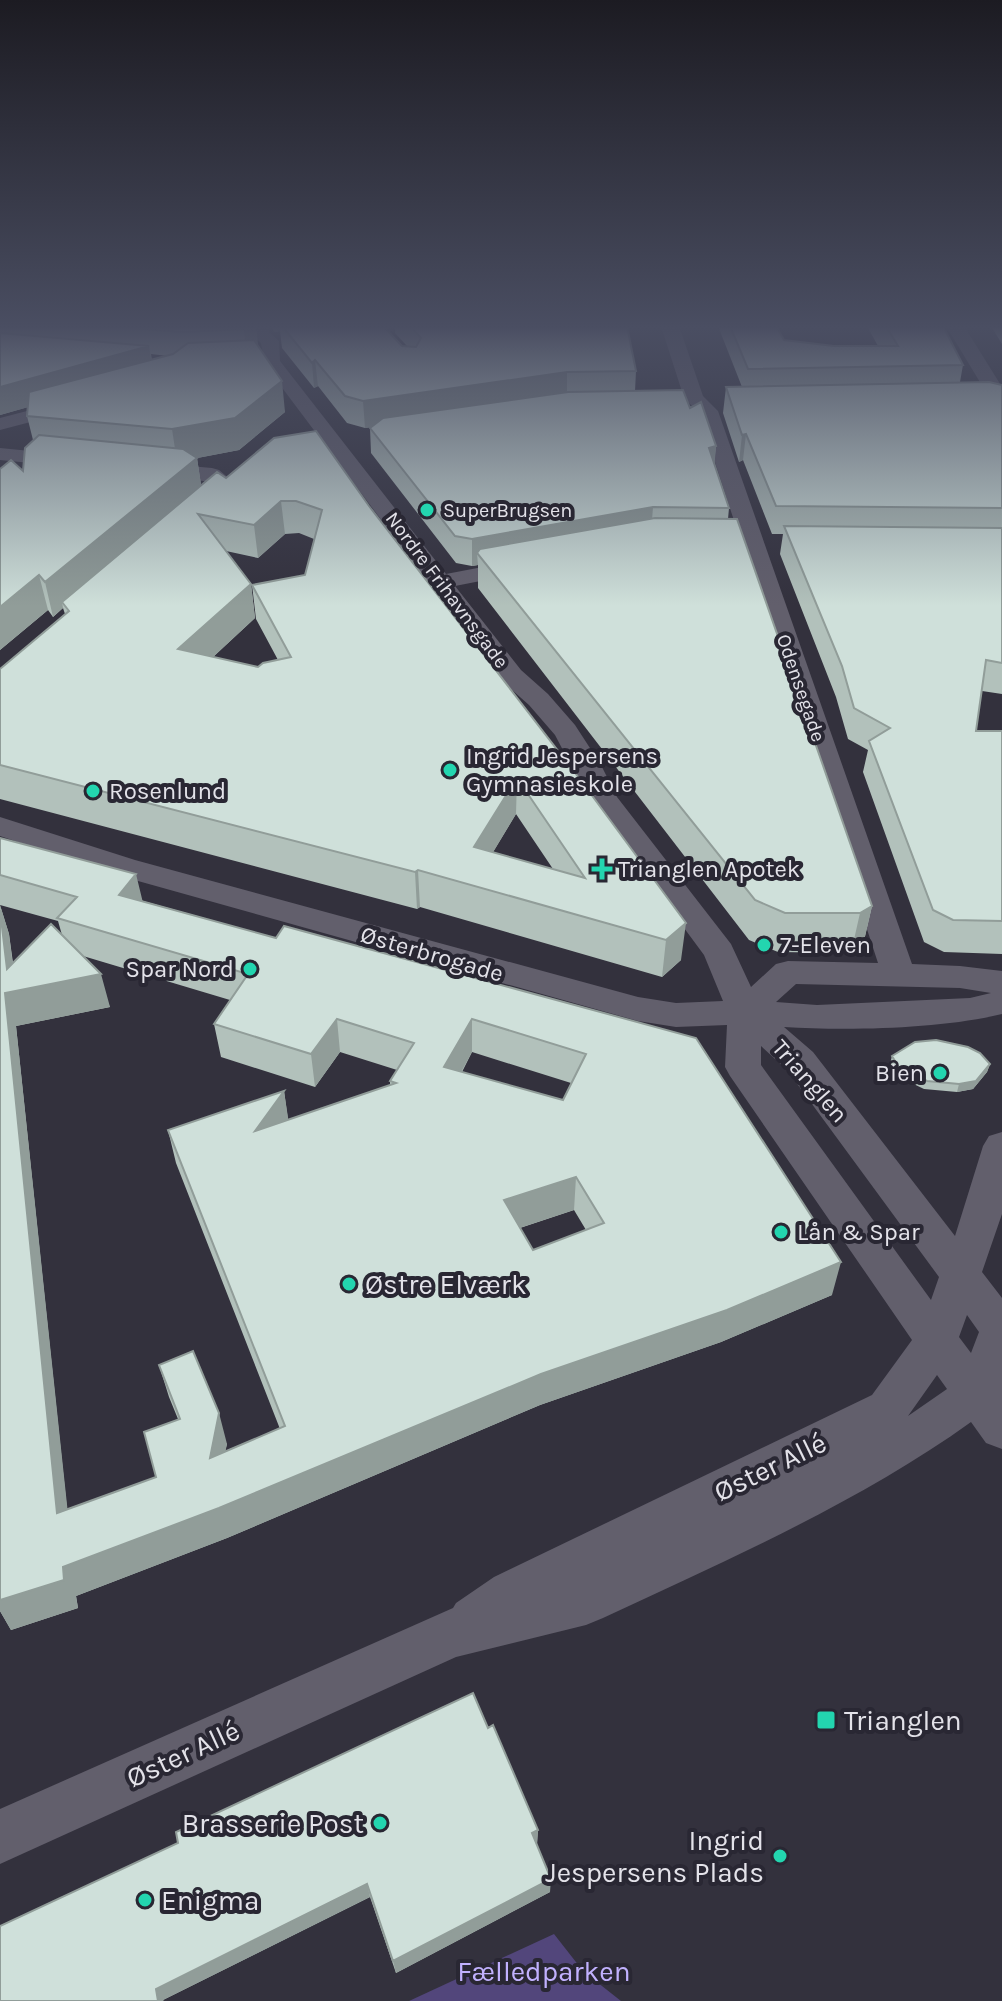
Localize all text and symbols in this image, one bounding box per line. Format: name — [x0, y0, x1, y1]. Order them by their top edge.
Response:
place label: SuperBrugsen — [443, 499, 572, 522]
marker: SuperBrugsen — [418, 501, 436, 519]
street label: Nordre Frihavnsgade — [381, 507, 513, 673]
street label: Odensegade — [772, 631, 830, 745]
place label: Ingrid Jespersens Gymnasieskole — [466, 742, 658, 798]
marker: Ingrid Jespersens Gymnasieskole — [441, 761, 459, 779]
place label: Rosenlund — [109, 777, 226, 805]
marker: Rosenlund — [84, 782, 102, 800]
place label: Trianglen Apotek — [618, 855, 800, 883]
marker: Trianglen Apotek — [593, 860, 611, 878]
street label: Østerbrogade — [357, 920, 507, 988]
place label: 7-Eleven — [780, 931, 871, 959]
marker: 7-Eleven — [755, 936, 773, 954]
place label: Spar Nord — [125, 955, 234, 983]
marker: Spar Nord — [241, 960, 259, 978]
street label: Trianglen — [766, 1034, 854, 1128]
place label: Bien — [875, 1059, 924, 1087]
marker: Bien — [931, 1064, 949, 1082]
place label: Lån & Spar — [797, 1218, 920, 1246]
marker: Lån & Spar — [772, 1223, 790, 1241]
place label: Østre Elværk — [365, 1268, 527, 1301]
marker: Østre Elværk — [340, 1275, 358, 1293]
street label: Øster Allé — [709, 1426, 831, 1508]
place label: Trianglen — [844, 1704, 962, 1737]
marker: Trianglen — [815, 1709, 837, 1731]
street label: Øster Allé — [121, 1714, 245, 1794]
place label: Brasserie Post — [182, 1807, 364, 1840]
marker: Brasserie Post — [371, 1814, 389, 1832]
place label: Ingrid Jespersens Plads — [545, 1824, 764, 1889]
marker: Ingrid Jespersens Plads — [771, 1847, 789, 1865]
place label: Enigma — [161, 1884, 259, 1917]
marker: Enigma — [136, 1891, 154, 1909]
park label: Fælledparken — [457, 1955, 631, 1988]

